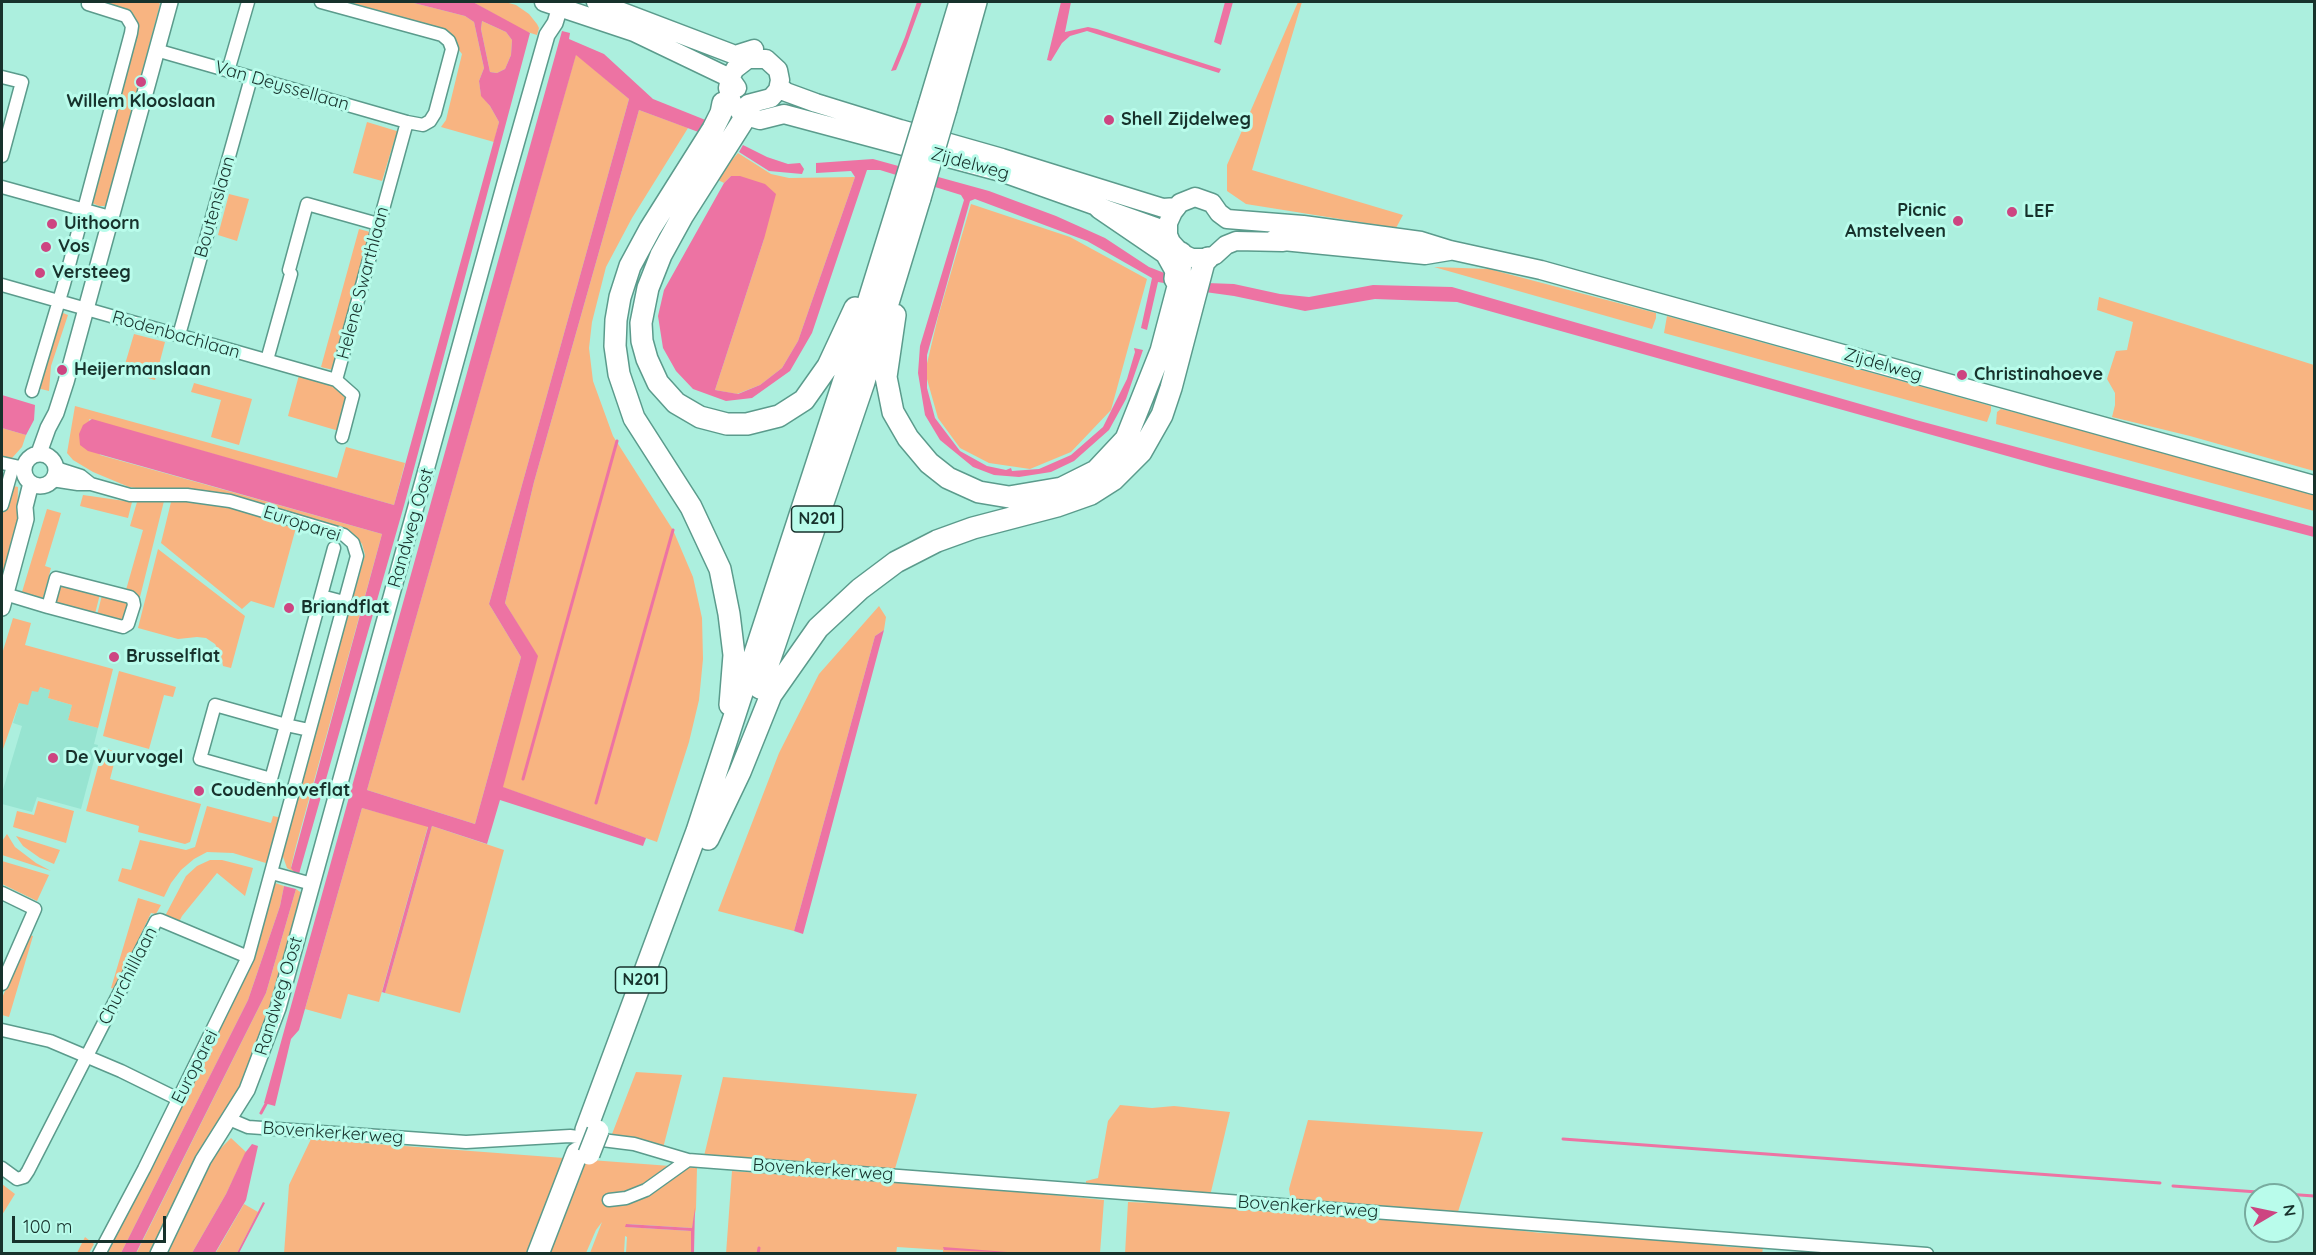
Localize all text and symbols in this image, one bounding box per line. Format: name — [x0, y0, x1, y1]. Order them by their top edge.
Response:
street label: Van Deyssellaan — [212, 56, 352, 116]
marker: Willem Klooslaan — [134, 75, 148, 89]
place label: Willem Klooslaan — [66, 91, 216, 113]
place label: Shell Zijdelweg — [1121, 109, 1251, 131]
marker: Shell Zijdelweg — [1102, 113, 1116, 127]
street label: Zijdelweg — [929, 143, 1011, 185]
street label: Boutenslaan — [190, 154, 240, 260]
place label: Picnic Amstelveen — [1845, 200, 1946, 242]
place label: LEF — [2024, 201, 2055, 223]
street label: Helene Swarthlaan — [332, 204, 394, 362]
marker: LEF — [2005, 205, 2019, 219]
place label: Uithoorn — [64, 213, 140, 235]
marker: Picnic Amstelveen — [1951, 214, 1965, 228]
marker: Uithoorn — [45, 217, 59, 231]
place label: Vos — [58, 236, 90, 258]
marker: Vos — [39, 240, 53, 254]
place label: Versteeg — [52, 262, 131, 284]
marker: Versteeg — [33, 266, 47, 280]
street label: Rodenbachlaan — [109, 306, 243, 364]
street label: Zijdelweg — [1842, 344, 1924, 386]
place label: Heijermanslaan — [74, 359, 211, 381]
marker: Heijermanslaan — [55, 363, 69, 377]
place label: Christinahoeve — [1974, 364, 2103, 386]
marker: Christinahoeve — [1955, 368, 1969, 382]
street label: Randweg Oost — [384, 466, 438, 590]
street label: Europarei — [261, 501, 343, 547]
road number: N201 — [792, 506, 842, 532]
place label: Briandflat — [301, 597, 390, 619]
marker: Briandflat — [282, 601, 296, 615]
place label: Brusselflat — [126, 646, 220, 668]
marker: Brusselflat — [107, 650, 121, 664]
place label: De Vuurvogel — [65, 747, 183, 769]
marker: De Vuurvogel — [46, 751, 60, 765]
place label: Coudenhoveflat — [211, 780, 350, 802]
marker: Coudenhoveflat — [192, 784, 206, 798]
street label: Churchilllaan — [94, 923, 162, 1029]
street label: Randweg Oost — [251, 934, 307, 1058]
road number: N201 — [616, 967, 666, 993]
street label: Europarei — [167, 1026, 223, 1108]
street label: Bovenkerkerweg — [262, 1117, 404, 1149]
street label: Bovenkerkerweg — [752, 1154, 894, 1186]
north arrow — [2244, 1183, 2304, 1243]
street label: Bovenkerkerweg — [1237, 1191, 1379, 1223]
text: N — [2279, 1203, 2301, 1218]
scale bar — [15, 1204, 170, 1242]
text: 100 m — [23, 1215, 72, 1238]

